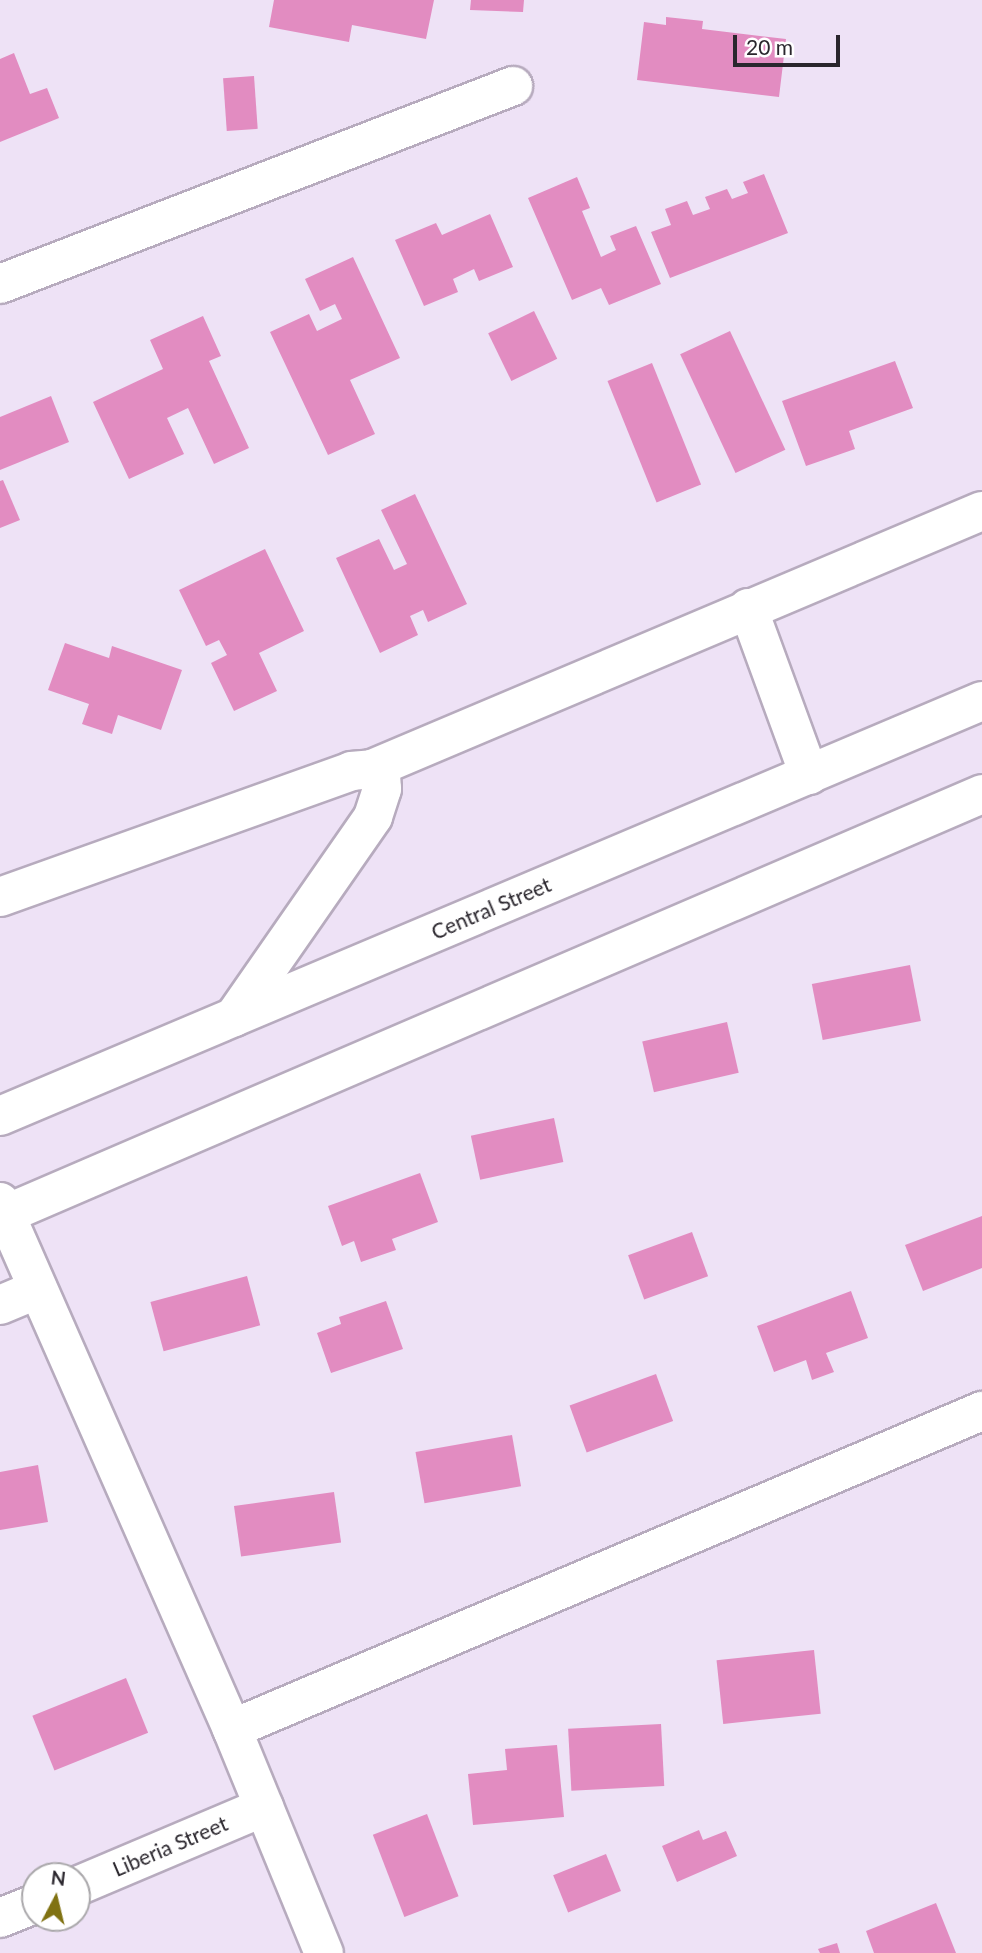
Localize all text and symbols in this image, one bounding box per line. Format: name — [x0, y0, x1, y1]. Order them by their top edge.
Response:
scale bar — [737, 21, 844, 65]
text: 20 m — [746, 34, 793, 59]
street label: Central Street — [427, 871, 555, 945]
street label: Liberia Street — [109, 1810, 231, 1882]
north arrow — [21, 1862, 91, 1932]
text: N — [50, 1865, 67, 1890]

